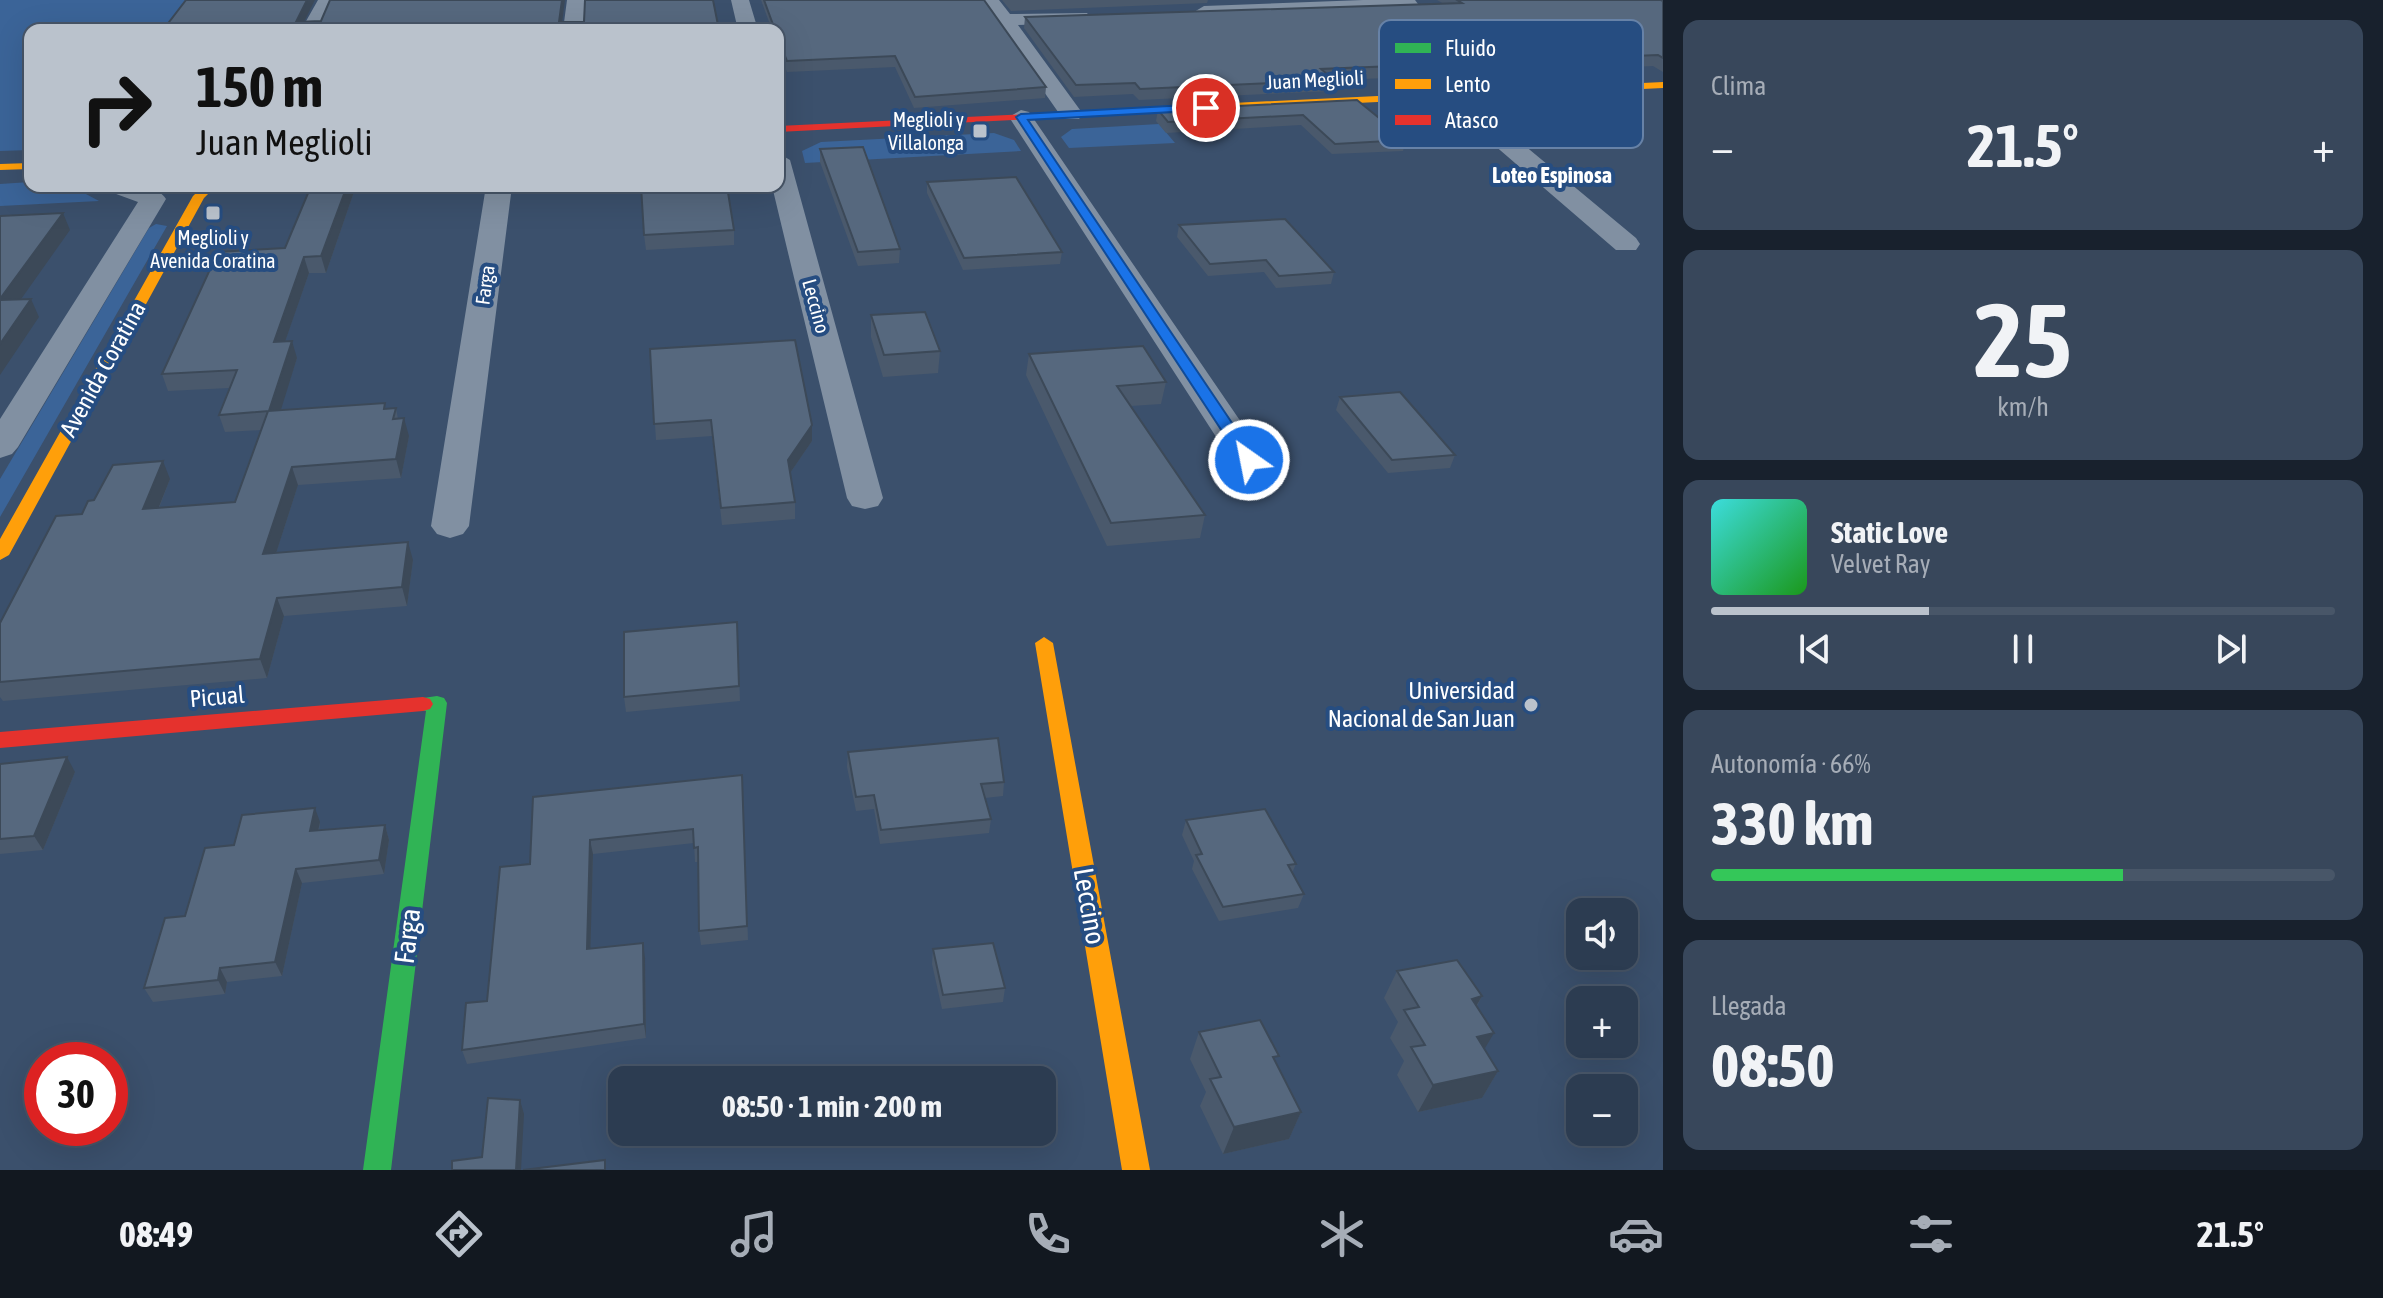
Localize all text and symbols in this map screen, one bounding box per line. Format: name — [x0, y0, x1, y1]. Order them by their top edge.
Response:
legend — [1379, 20, 1643, 148]
text: Fluido — [1445, 35, 1496, 61]
text: 150 m — [196, 55, 323, 119]
icon: right — [64, 56, 168, 160]
street label: Juan Meglioli — [1265, 65, 1365, 94]
text: Lento — [1445, 71, 1491, 97]
text: Clima — [1711, 71, 1766, 101]
pin — [1172, 74, 1240, 142]
icon: arrive — [1184, 86, 1228, 130]
text: Atasco — [1445, 107, 1499, 133]
place label: Meglioli y Villalonga — [888, 108, 964, 154]
text: 21.5° — [1967, 111, 2079, 180]
text: Juan Meglioli — [196, 121, 373, 163]
text: − — [1711, 121, 1734, 171]
text: + — [2312, 121, 2335, 171]
marker: Meglioli y Villalonga — [971, 122, 989, 140]
district label: Loteo Espinosa — [1492, 162, 1612, 188]
marker: Meglioli y Avenida Coratina — [204, 204, 222, 222]
place label: Meglioli y Avenida Coratina — [150, 226, 276, 272]
street label: Farga — [470, 264, 499, 306]
street label: Leccino — [798, 276, 835, 336]
text: 25 — [1974, 280, 2072, 399]
street label: Avenida Coratina — [54, 296, 151, 441]
text: km/h — [1997, 392, 2049, 422]
position arrow — [1207, 418, 1291, 502]
text: Static Love — [1831, 515, 1948, 549]
text: Velvet Ray — [1831, 549, 1931, 579]
icon: previous — [1793, 627, 1837, 671]
icon: pause — [2001, 627, 2045, 671]
icon: next — [2209, 627, 2253, 671]
place label: Universidad Nacional de San Juan — [1328, 677, 1515, 732]
street label: Picual — [188, 681, 246, 712]
marker: Universidad Nacional de San Juan — [1522, 696, 1540, 714]
text: Autonomía · 66% — [1711, 749, 1871, 779]
text: 330 km — [1711, 789, 1873, 858]
street label: Leccino — [1068, 865, 1112, 947]
map controls — [1566, 898, 1638, 1146]
button: sound — [1566, 898, 1638, 970]
street label: Farga — [388, 906, 426, 966]
button: + — [1566, 986, 1638, 1058]
text: Llegada — [1711, 991, 1787, 1021]
text: 08:50 — [1711, 1031, 1834, 1100]
speed limit sign: 30 — [24, 1042, 128, 1146]
button: − — [1566, 1074, 1638, 1146]
text: 08:50 · 1 min · 200 m — [722, 1089, 942, 1123]
icon: directions — [431, 1206, 487, 1262]
icon: music — [726, 1206, 782, 1262]
icon: phone — [1020, 1206, 1076, 1262]
icon: climate — [1314, 1206, 1370, 1262]
icon: car — [1608, 1206, 1664, 1262]
icon: filters — [1903, 1206, 1959, 1262]
text: 08:49 — [119, 1213, 193, 1255]
text: 21.5° — [2197, 1213, 2264, 1255]

